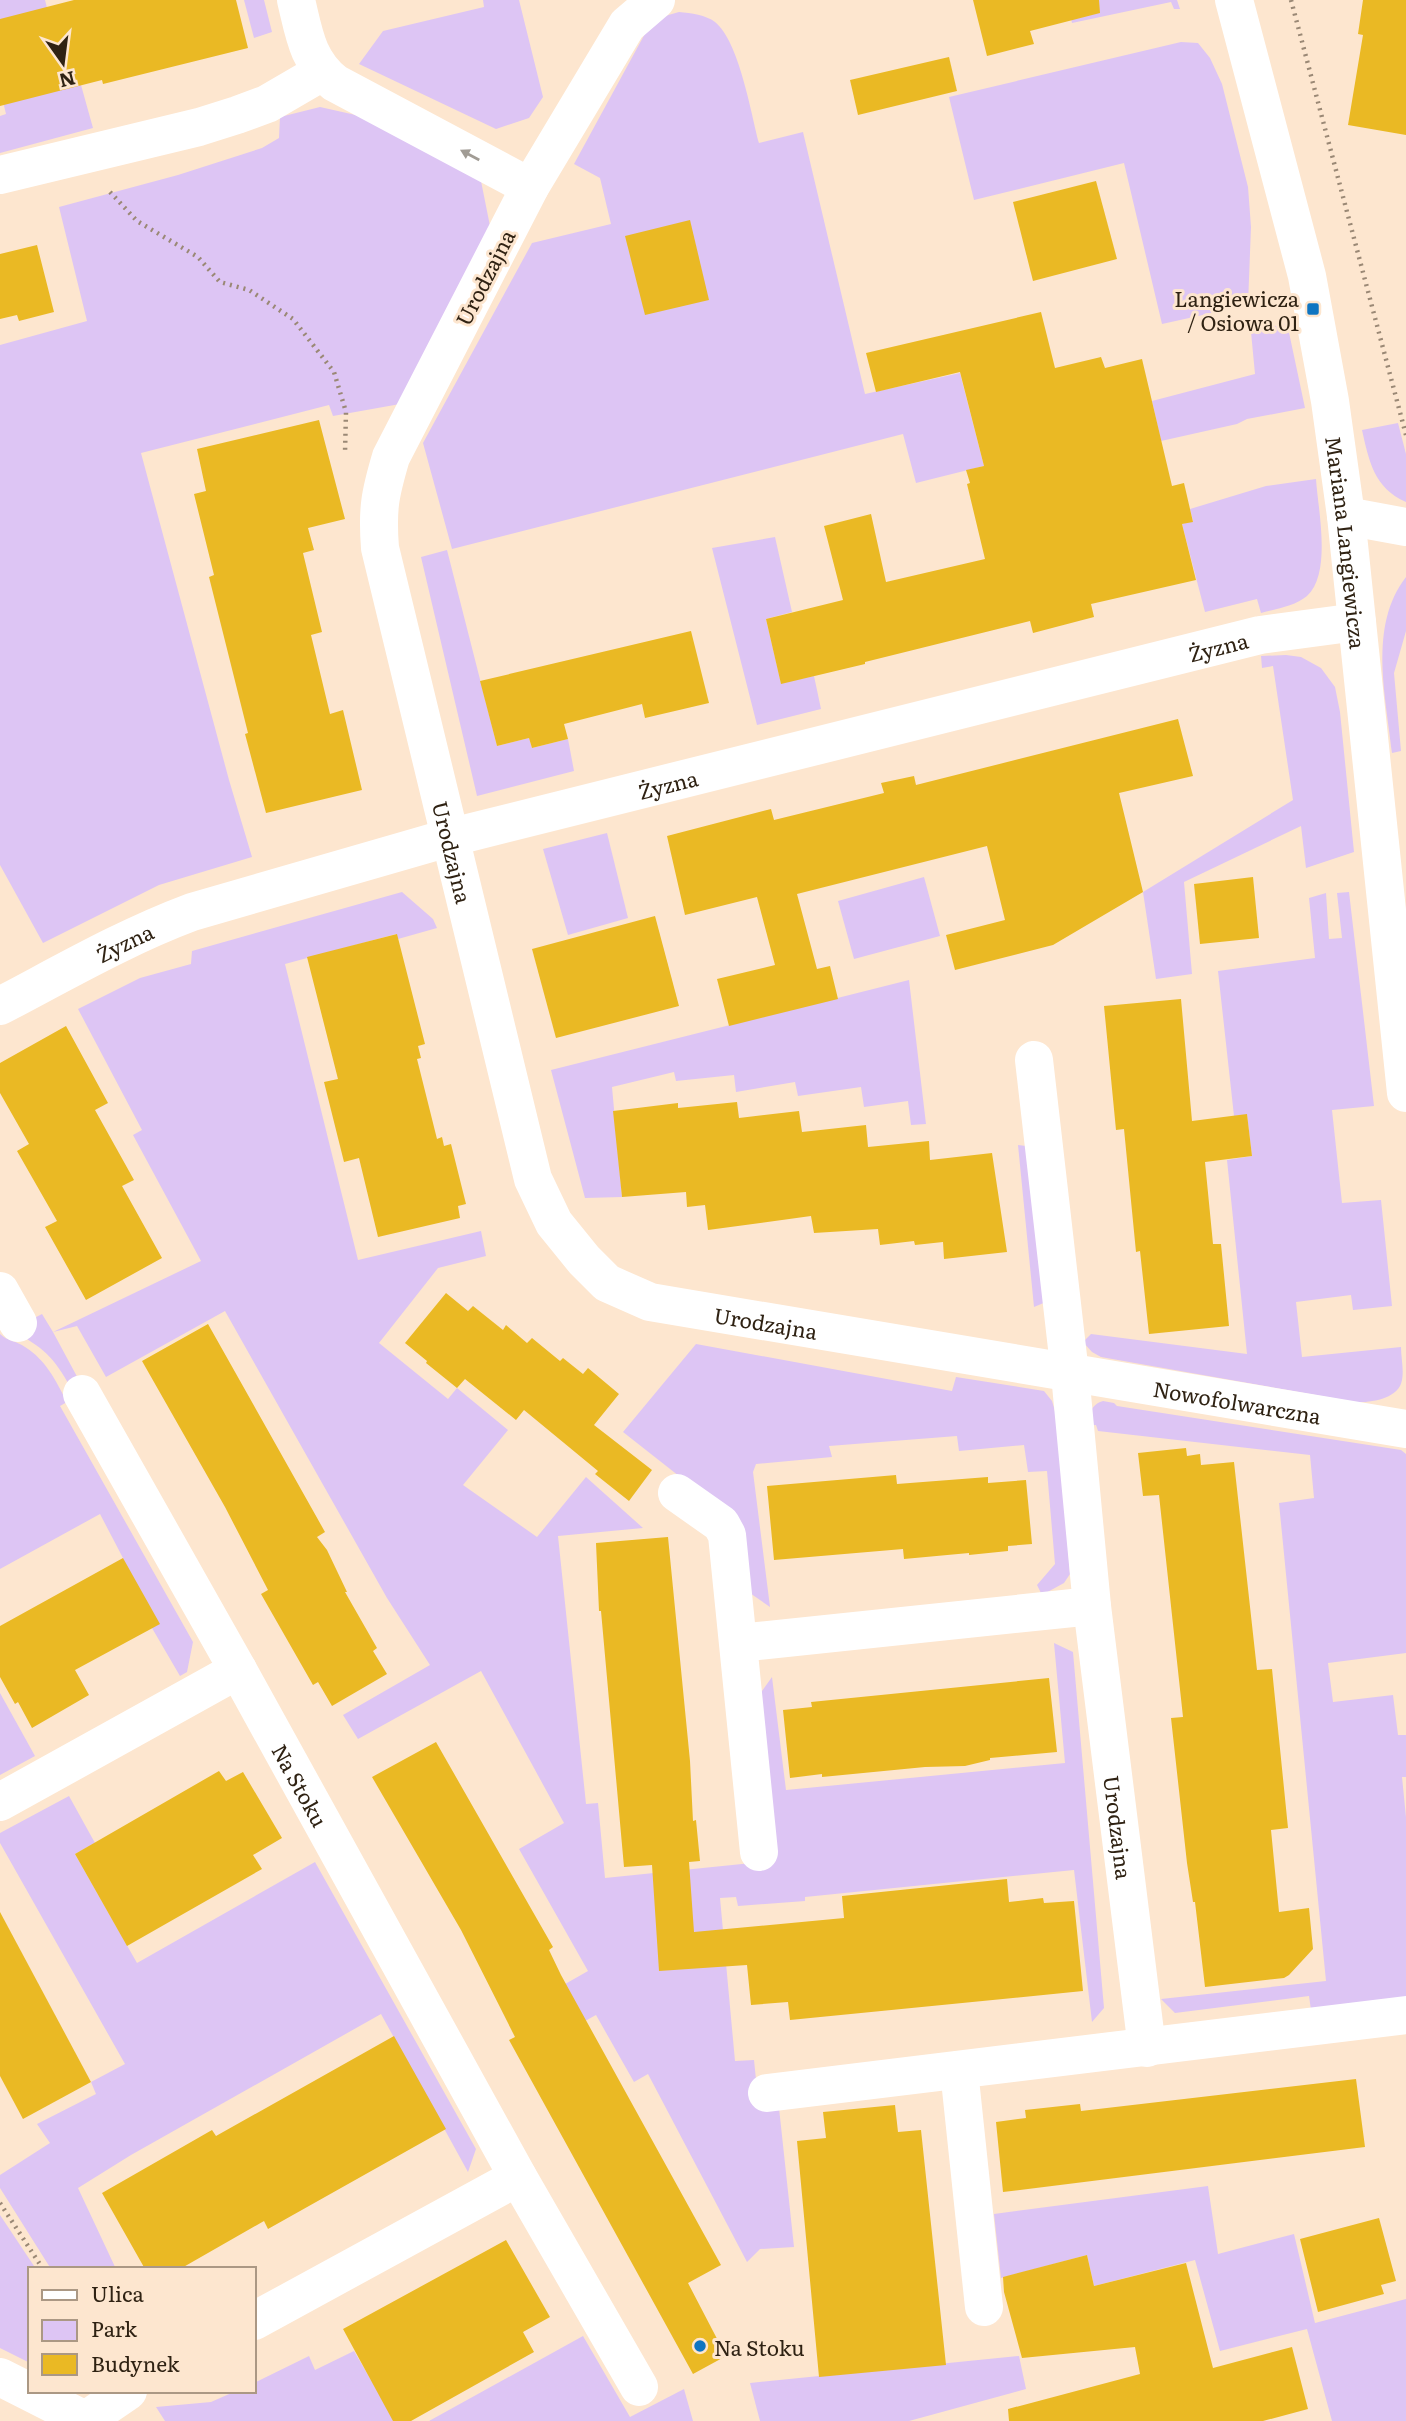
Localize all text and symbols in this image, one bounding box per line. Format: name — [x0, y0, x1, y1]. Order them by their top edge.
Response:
north arrow — [28, 28, 98, 98]
text: N — [56, 65, 78, 96]
one-way arrow — [460, 149, 479, 161]
street label: Urodzajna — [446, 223, 522, 331]
place label: Langiewicza / Osiowa 01 — [1174, 282, 1300, 337]
marker: Langiewicza / Osiowa 01 — [1305, 301, 1321, 317]
street label: Mariana Langiewicza — [1320, 434, 1375, 651]
street label: Żyzna — [1185, 623, 1252, 668]
street label: Żyzna — [635, 761, 702, 805]
street label: Urodzajna — [426, 798, 481, 907]
street label: Żyzna — [90, 914, 159, 969]
street label: Urodzajna — [712, 1298, 821, 1346]
street label: Nowofolwarczna — [1151, 1371, 1324, 1430]
street label: Na Stoku — [266, 1737, 337, 1832]
street label: Urodzajna — [1098, 1773, 1141, 1882]
legend — [28, 2267, 256, 2393]
text: Ulica — [91, 2277, 145, 2308]
text: Park — [91, 2312, 137, 2343]
place label: Na Stoku — [714, 2331, 805, 2362]
marker: Na Stoku — [692, 2338, 708, 2354]
text: Budynek — [91, 2347, 180, 2378]

